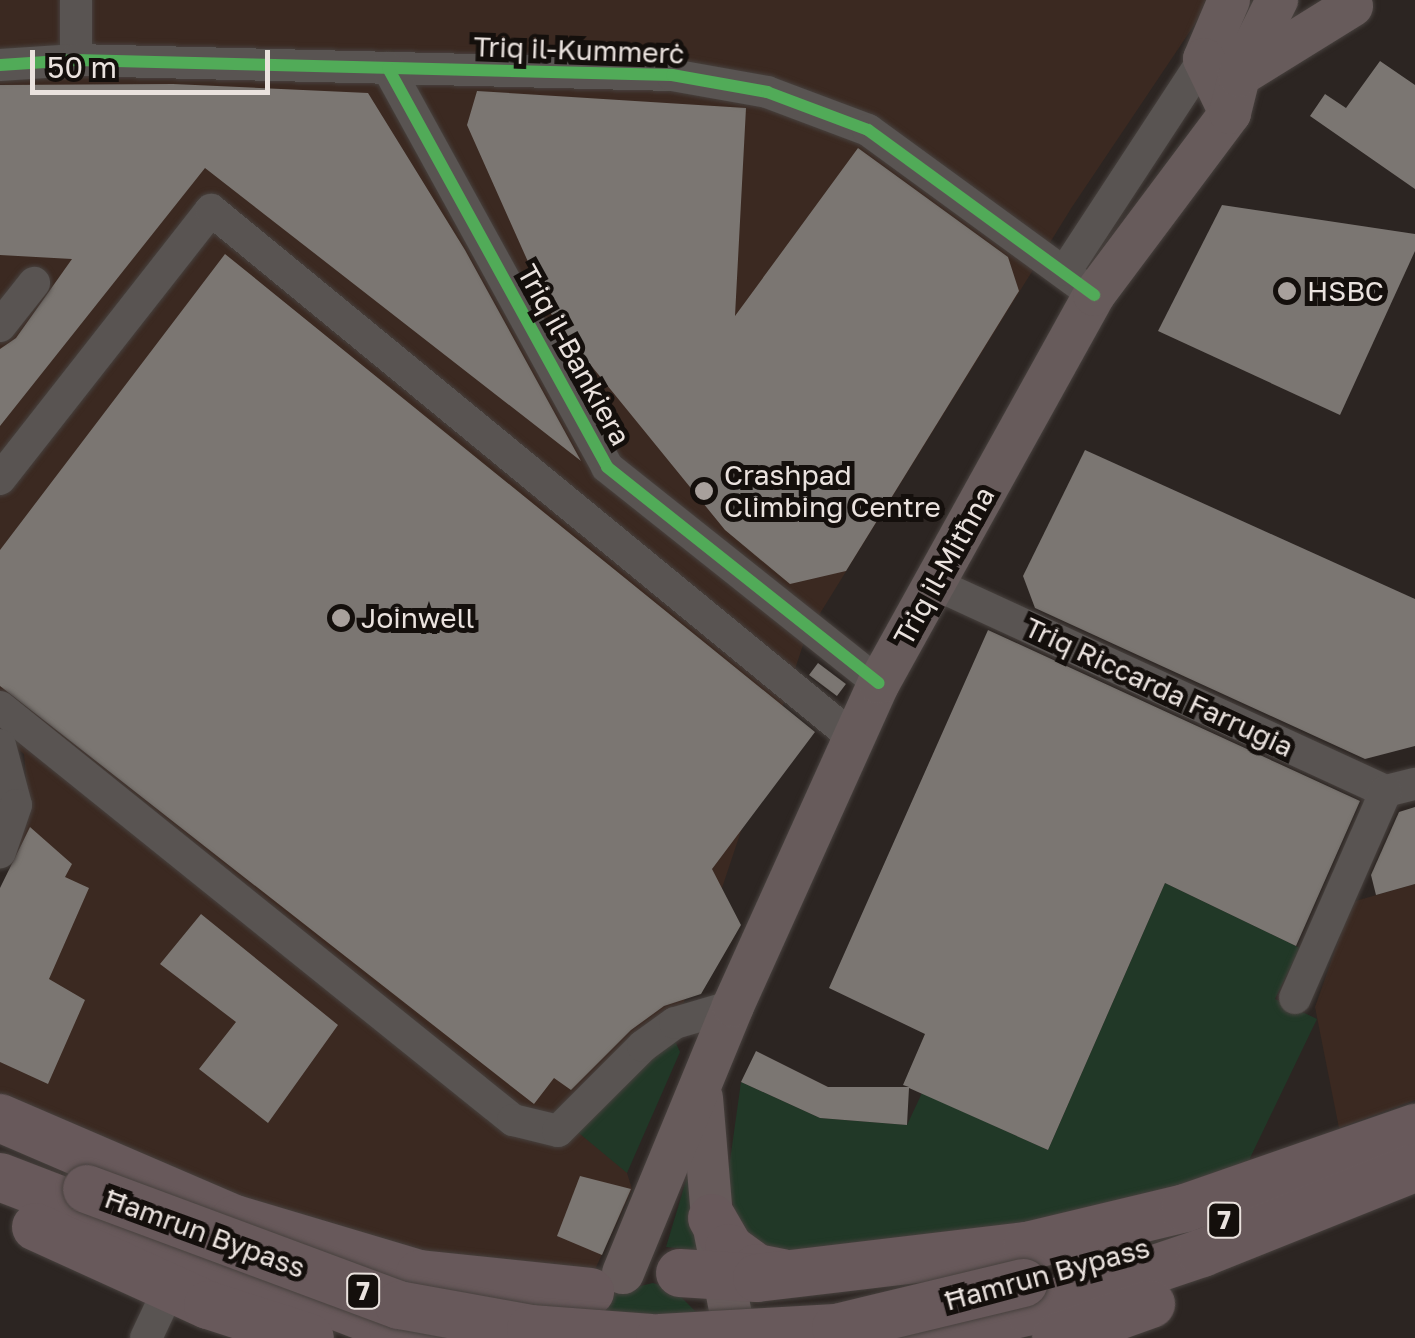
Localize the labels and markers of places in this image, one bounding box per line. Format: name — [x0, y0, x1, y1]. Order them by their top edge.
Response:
place label: HSBC — [1307, 274, 1384, 308]
marker: HSBC — [1276, 280, 1298, 302]
place label: Crashpad Climbing Centre — [724, 458, 941, 524]
marker: Crashpad Climbing Centre — [693, 480, 715, 502]
place label: Joinwell — [361, 601, 474, 635]
marker: Joinwell — [330, 607, 352, 629]

